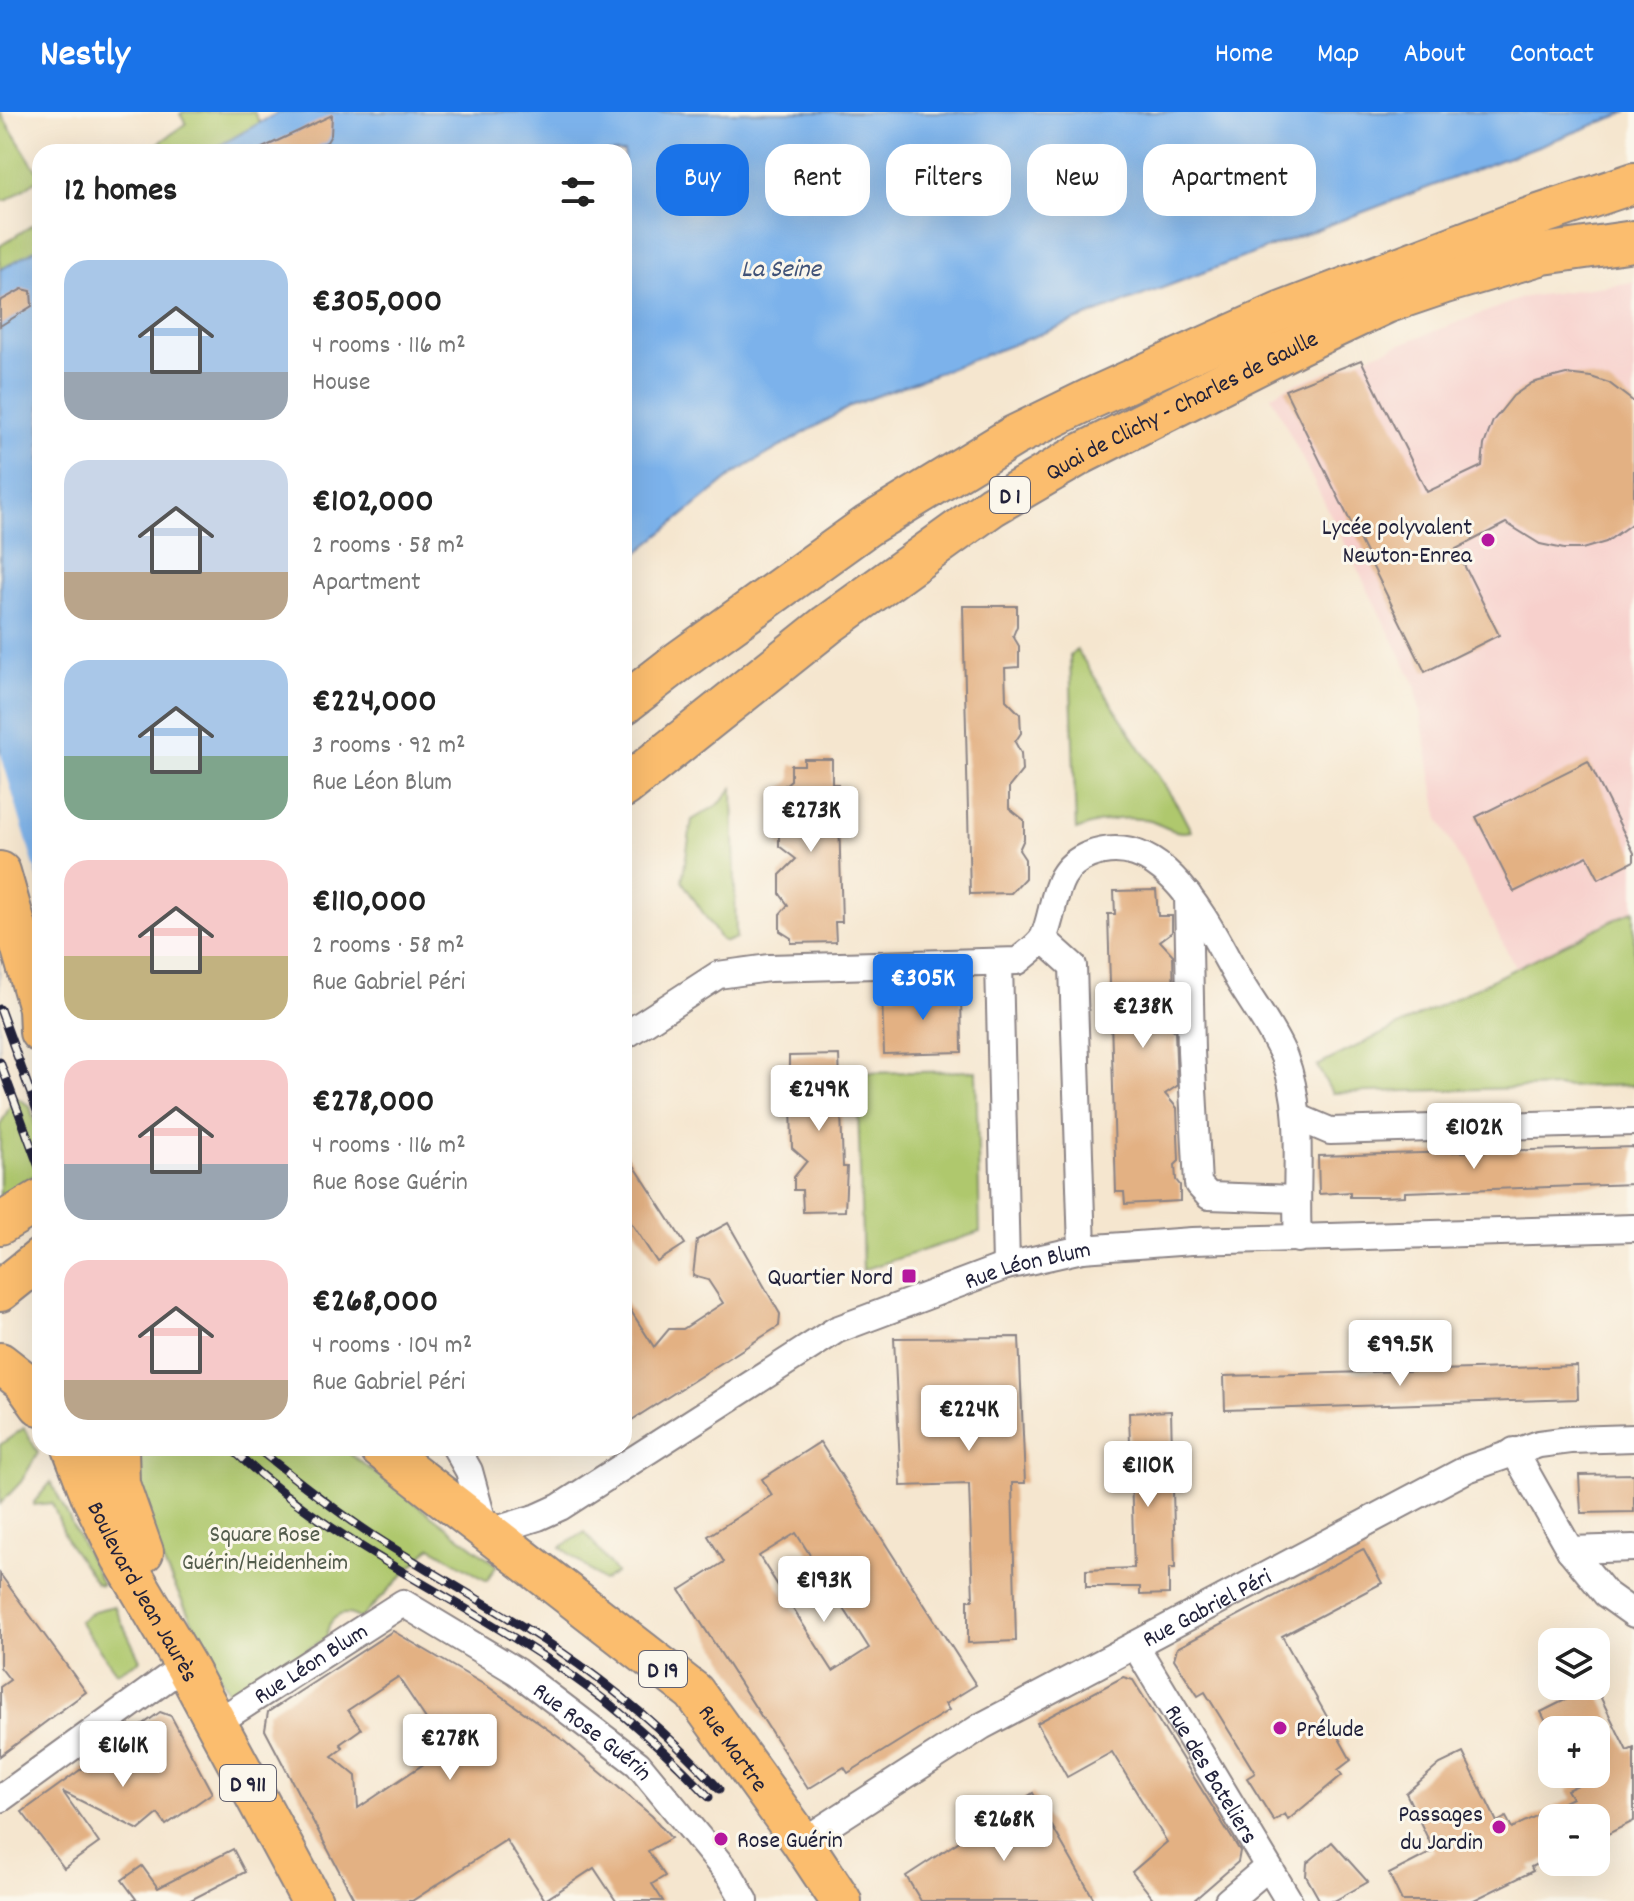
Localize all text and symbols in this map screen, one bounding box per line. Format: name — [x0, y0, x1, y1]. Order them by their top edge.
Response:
text: Nestly — [40, 29, 130, 84]
text: Home — [1215, 36, 1273, 76]
text: Map — [1317, 36, 1359, 76]
text: About — [1403, 36, 1466, 76]
text: Contact — [1510, 36, 1594, 76]
chip: Buy — [656, 144, 749, 216]
chip: Rent — [765, 144, 870, 216]
chip: Filters — [886, 144, 1011, 216]
chip: New — [1027, 144, 1127, 216]
chip: Apartment — [1143, 144, 1316, 216]
text: 12 homes — [64, 168, 177, 217]
icon: filters — [556, 170, 600, 214]
water label: La Seine — [741, 252, 823, 289]
text: €305,000 — [312, 279, 442, 328]
icon: home — [128, 292, 224, 388]
street label: Quai de Clichy - Charles de Gaulle — [1040, 323, 1325, 491]
text: 4 rooms · 116 m² — [312, 328, 466, 365]
text: House — [312, 365, 370, 402]
road number: D 1 — [990, 477, 1030, 513]
text: €102,000 — [312, 479, 434, 528]
icon: home — [128, 492, 224, 588]
place label: Lycée polyvalent Newton-Enrea — [1322, 512, 1473, 574]
text: 2 rooms · 58 m² — [312, 528, 465, 565]
marker: Lycée polyvalent Newton-Enrea — [1479, 531, 1497, 549]
text: Apartment — [312, 565, 421, 602]
text: €224,000 — [312, 679, 437, 728]
icon: home — [128, 692, 224, 788]
text: 3 rooms · 92 m² — [312, 728, 466, 765]
text: Rue Léon Blum — [312, 765, 452, 802]
pin: €273K — [755, 786, 867, 854]
text: €273K — [781, 793, 841, 830]
text: €110,000 — [312, 879, 426, 928]
icon: home — [128, 892, 224, 988]
text: 2 rooms · 58 m² — [312, 928, 465, 965]
pin: €305K — [867, 954, 979, 1022]
text: €305K — [891, 961, 955, 998]
text: Rue Gabriel Péri — [312, 965, 465, 1002]
pin: €238K — [1087, 982, 1199, 1050]
text: €238K — [1113, 989, 1173, 1026]
pin: €249K — [763, 1065, 875, 1133]
text: €249K — [789, 1072, 849, 1109]
text: €278,000 — [312, 1079, 435, 1128]
icon: home — [128, 1092, 224, 1188]
pin: €102K — [1418, 1103, 1530, 1171]
text: €102K — [1445, 1110, 1503, 1147]
text: 4 rooms · 116 m² — [312, 1128, 466, 1165]
text: Rue Rose Guérin — [312, 1165, 468, 1202]
street label: Rue Léon Blum — [960, 1234, 1094, 1300]
place label: Quartier Nord — [768, 1262, 893, 1296]
marker: Quartier Nord — [900, 1267, 918, 1285]
text: €268,000 — [312, 1279, 438, 1328]
icon: home — [128, 1292, 224, 1388]
pin: €99.5K — [1335, 1320, 1465, 1388]
text: €99.5K — [1367, 1327, 1433, 1364]
text: 4 rooms · 104 m² — [312, 1328, 472, 1365]
text: Rue Gabriel Péri — [312, 1365, 465, 1402]
pin: €224K — [913, 1385, 1025, 1453]
text: €224K — [939, 1392, 999, 1429]
pin: €110K — [1092, 1441, 1204, 1509]
text: €110K — [1122, 1448, 1174, 1485]
street label: Boulevard Jean Jaurès — [77, 1496, 205, 1689]
park label: Square Rose Guérin/Heidenheim — [182, 1519, 348, 1581]
pin: €193K — [768, 1556, 880, 1624]
street label: Rue Gabriel Péri — [1137, 1562, 1278, 1658]
text: €193K — [796, 1563, 852, 1600]
street label: Rue Léon Blum — [248, 1616, 376, 1714]
map controls — [1538, 1628, 1610, 1876]
button: layers — [1538, 1628, 1610, 1700]
road number: D 19 — [639, 1651, 687, 1687]
street label: Rue Rose Guérin — [525, 1676, 659, 1789]
street label: Rue Martre — [688, 1698, 775, 1800]
street label: Rue des Bateliers — [1155, 1699, 1265, 1851]
pin: €278K — [394, 1714, 506, 1782]
place label: Prélude — [1296, 1714, 1364, 1748]
button: + — [1538, 1716, 1610, 1788]
marker: Prélude — [1271, 1719, 1289, 1737]
pin: €161K — [67, 1721, 179, 1789]
text: €278K — [421, 1721, 479, 1758]
text: €161K — [98, 1728, 148, 1765]
road number: D 911 — [220, 1765, 276, 1801]
pin: €268K — [948, 1795, 1060, 1863]
place label: Passages du Jardin — [1398, 1799, 1483, 1861]
text: €268K — [973, 1802, 1035, 1839]
button: − — [1538, 1804, 1610, 1876]
marker: Passages du Jardin — [1490, 1818, 1508, 1836]
place label: Rose Guérin — [737, 1825, 843, 1859]
marker: Rose Guérin — [712, 1830, 730, 1848]

